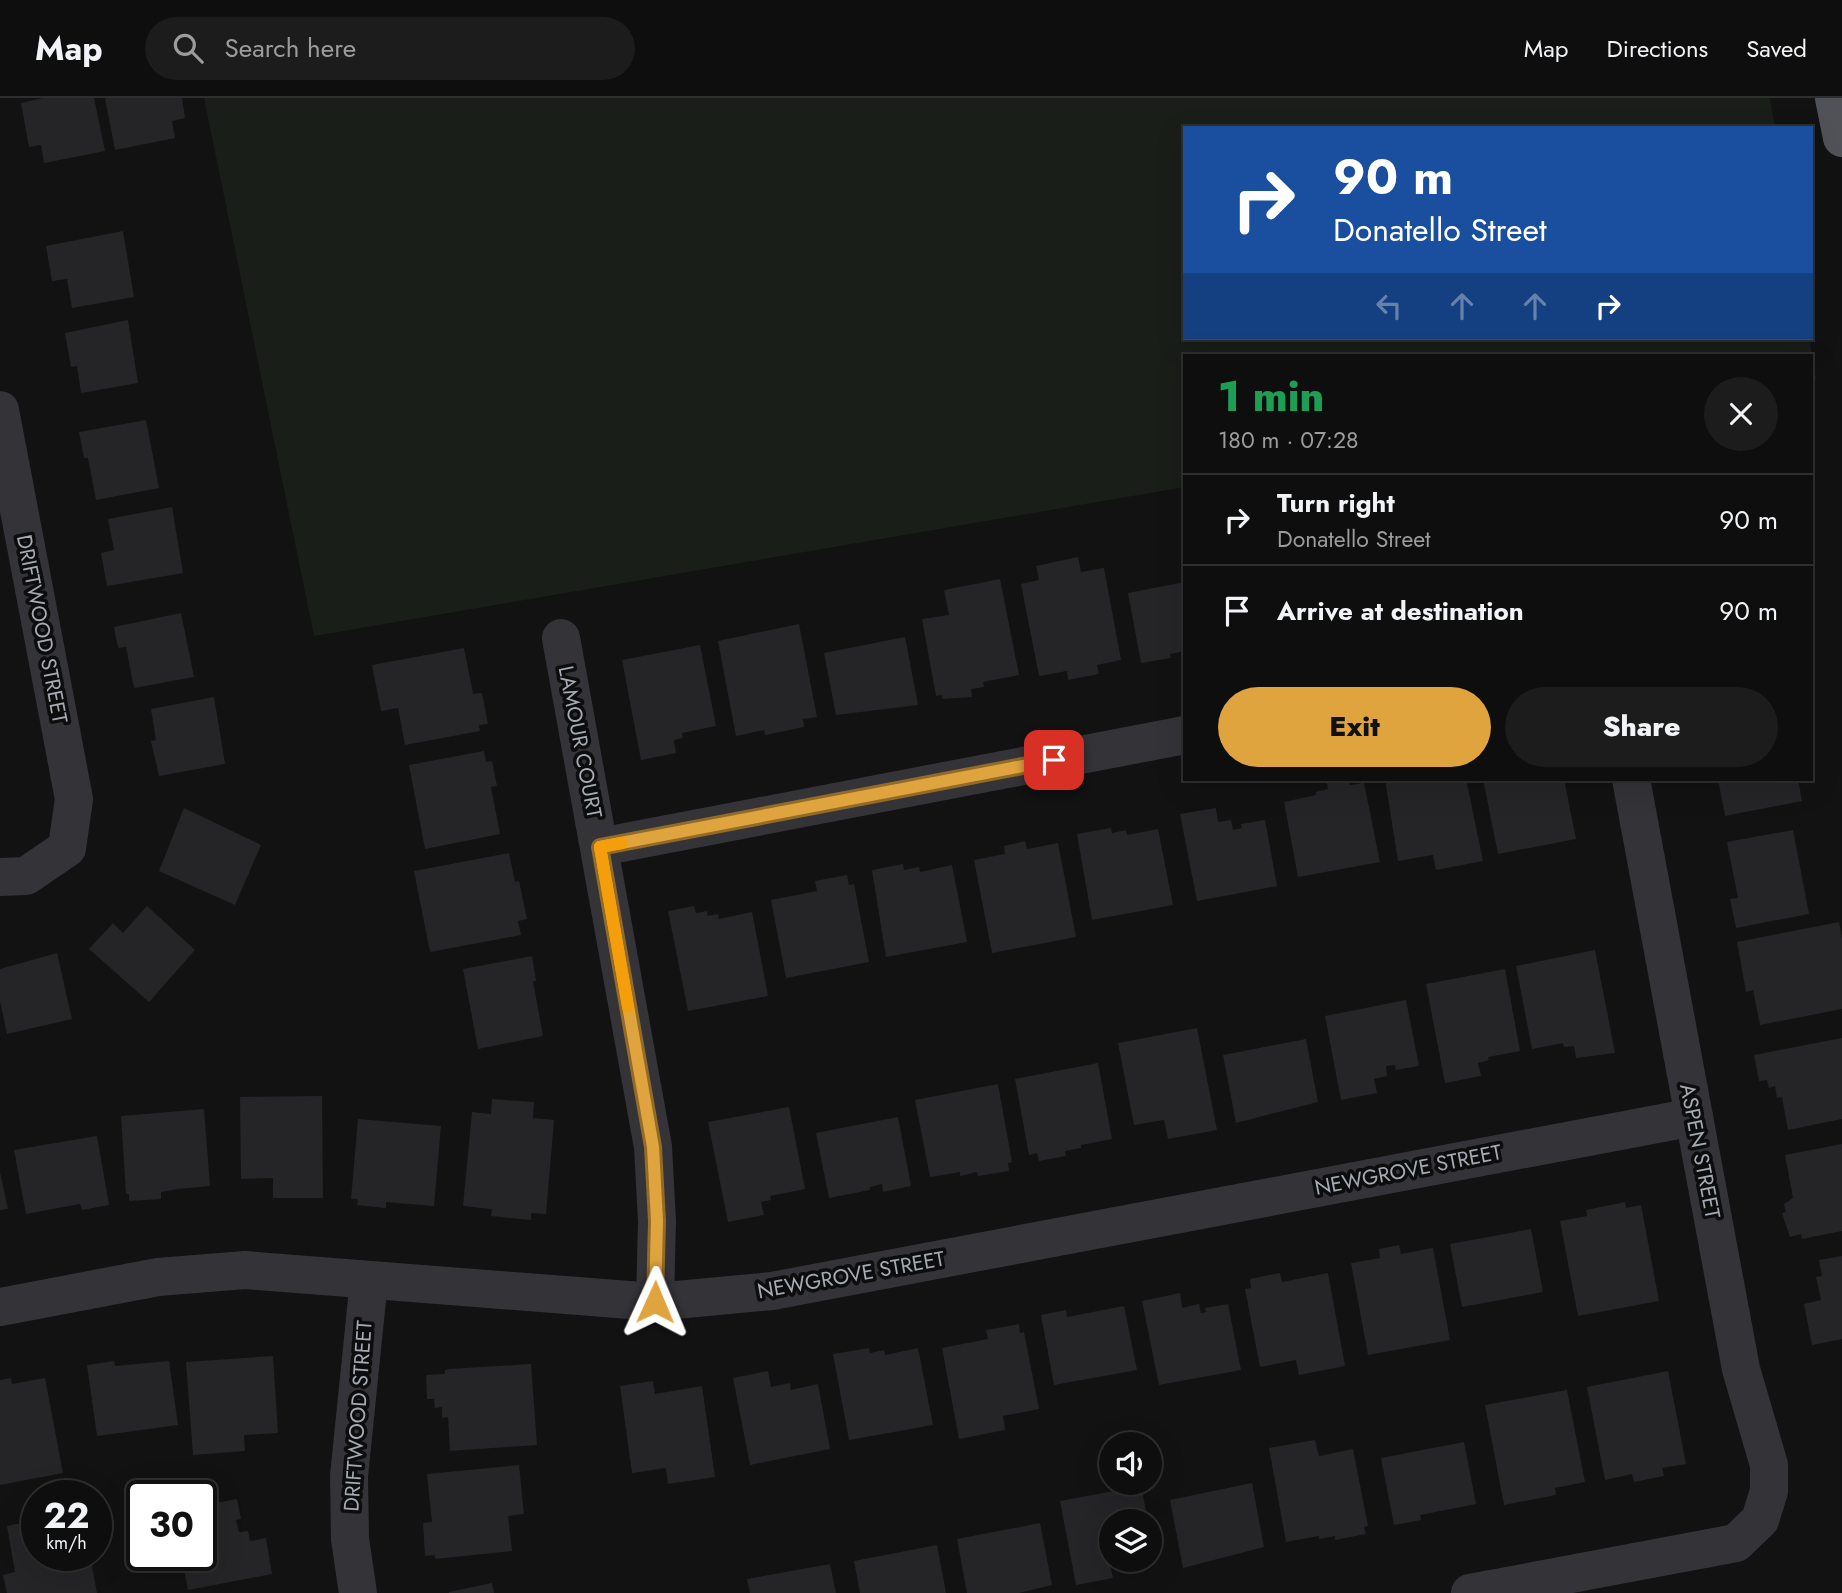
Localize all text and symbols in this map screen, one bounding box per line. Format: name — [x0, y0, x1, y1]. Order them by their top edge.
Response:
search box — [145, 17, 635, 80]
text: Map — [35, 25, 103, 72]
icon: search — [169, 29, 207, 67]
text: Search here — [225, 29, 356, 67]
text: Map — [1524, 31, 1569, 66]
text: Directions — [1607, 31, 1708, 66]
text: Saved — [1746, 31, 1807, 66]
text: 90 m — [1333, 142, 1453, 212]
icon: right — [1218, 154, 1309, 245]
text: Donatello Street — [1333, 207, 1547, 253]
icon: left — [1370, 287, 1408, 325]
icon: ahead — [1443, 287, 1481, 325]
icon: ahead — [1516, 287, 1554, 325]
icon: right — [1589, 287, 1627, 325]
text: 1 min — [1218, 366, 1324, 427]
button: close — [1704, 377, 1778, 451]
text: 180 m · 07:28 — [1218, 423, 1359, 457]
text: Turn right — [1277, 484, 1395, 522]
icon: right — [1218, 501, 1256, 539]
text: 90 m — [1719, 501, 1778, 539]
text: Donatello Street — [1277, 522, 1431, 556]
street label: DRIFTWOOD STREET — [9, 532, 75, 726]
icon: arrive — [1218, 592, 1256, 630]
text: Arrive at destination — [1277, 592, 1524, 630]
text: 90 m — [1719, 592, 1778, 630]
street label: LAMOUR COURT — [551, 663, 609, 821]
button: Exit — [1218, 687, 1491, 767]
button: Share — [1505, 687, 1778, 767]
pin — [1024, 730, 1084, 790]
icon: arrive — [1035, 741, 1073, 779]
street label: ASPEN STREET — [1672, 1081, 1728, 1221]
street label: NEWGROVE STREET — [1312, 1137, 1504, 1203]
street label: NEWGROVE STREET — [755, 1244, 947, 1306]
position arrow — [618, 1265, 692, 1339]
street label: DRIFTWOOD STREET — [336, 1319, 380, 1513]
map controls — [1099, 1432, 1162, 1572]
button: sound — [1099, 1432, 1162, 1495]
speed limit sign: 30 — [126, 1480, 217, 1571]
text: 22 — [44, 1491, 89, 1541]
button: layers — [1099, 1509, 1162, 1572]
text: km/h — [46, 1530, 87, 1556]

